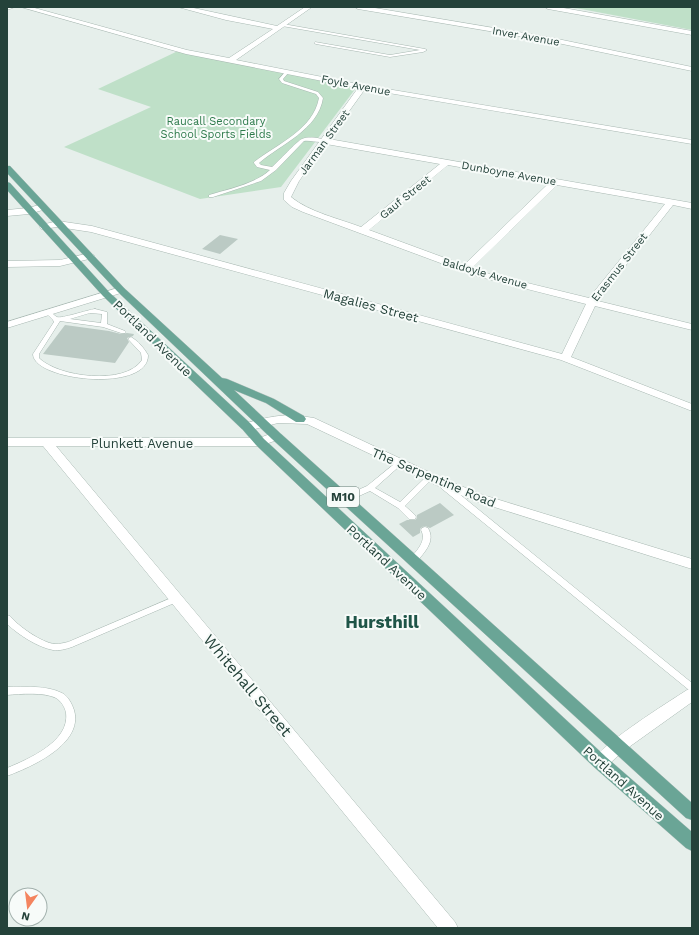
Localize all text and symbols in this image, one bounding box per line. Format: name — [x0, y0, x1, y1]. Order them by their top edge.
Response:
street label: Inver Avenue — [491, 24, 561, 49]
street label: Foyle Avenue — [320, 72, 392, 99]
street label: Jarman Street — [296, 107, 353, 177]
park label: Raucall Secondary School Sports Fields — [161, 115, 272, 141]
street label: Dunboyne Avenue — [461, 159, 557, 188]
street label: Gauf Street — [377, 173, 434, 222]
street label: Erasmus Street — [589, 230, 650, 304]
street label: Baldoyle Avenue — [441, 255, 529, 292]
street label: Magalies Street — [322, 286, 421, 326]
street label: Portland Avenue — [110, 297, 195, 380]
street label: Plunkett Avenue — [91, 436, 193, 451]
street label: The Serpentine Road — [370, 445, 498, 510]
road number: M10 — [327, 487, 359, 507]
street label: Portland Avenue — [344, 522, 430, 603]
district label: Hursthill — [345, 612, 419, 632]
street label: Whitehall Street — [199, 630, 296, 740]
street label: Portland Avenue — [580, 743, 667, 824]
north arrow — [8, 887, 48, 927]
text: N — [20, 909, 31, 924]

